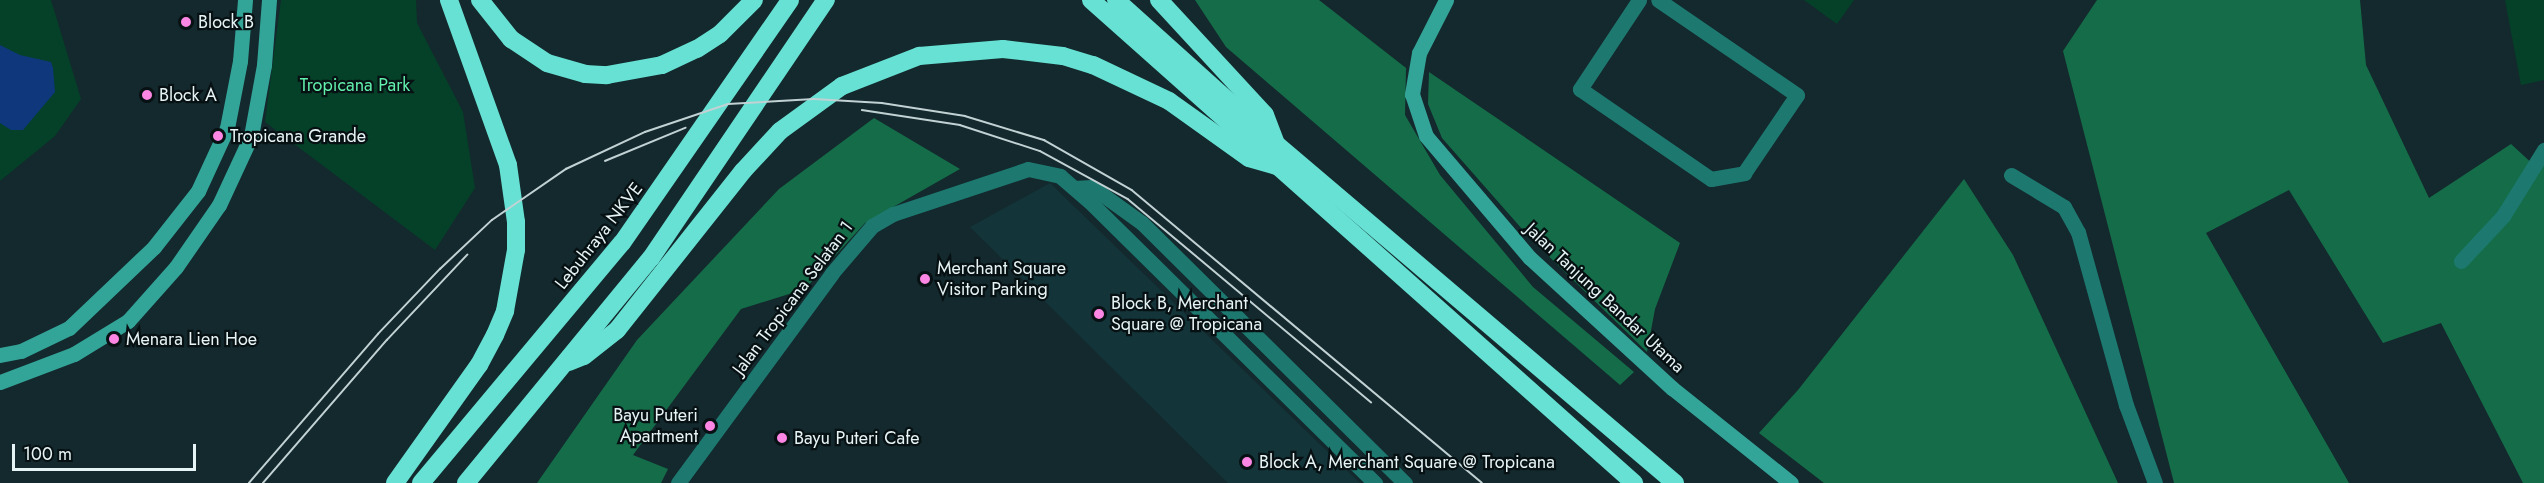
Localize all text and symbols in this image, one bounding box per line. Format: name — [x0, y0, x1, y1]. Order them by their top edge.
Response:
place label: Block B — [198, 11, 254, 33]
marker: Block B — [179, 15, 193, 29]
park label: Tropicana Park — [300, 74, 410, 96]
place label: Block A — [159, 84, 217, 106]
marker: Block A — [140, 88, 154, 102]
place label: Tropicana Grande — [230, 125, 366, 147]
marker: Tropicana Grande — [211, 129, 225, 143]
street label: Lebuhraya NKVE — [551, 178, 647, 294]
street label: Jalan Tropicana Selatan 1 — [728, 217, 858, 379]
street label: Jalan Tanjung Bandar Utama — [1521, 219, 1689, 377]
place label: Merchant Square Visitor Parking — [937, 258, 1066, 300]
marker: Merchant Square Visitor Parking — [918, 272, 932, 286]
place label: Block B, Merchant Square @ Tropicana — [1111, 293, 1262, 336]
marker: Block B, Merchant Square @ Tropicana — [1092, 307, 1106, 321]
place label: Menara Lien Hoe — [126, 328, 257, 350]
marker: Menara Lien Hoe — [107, 332, 121, 346]
place label: Bayu Puteri Apartment — [613, 405, 698, 448]
marker: Bayu Puteri Apartment — [703, 419, 717, 433]
place label: Bayu Puteri Cafe — [794, 427, 920, 449]
marker: Bayu Puteri Cafe — [775, 431, 789, 445]
scale bar — [15, 432, 200, 470]
text: 100 m — [23, 441, 72, 467]
place label: Block A, Merchant Square @ Tropicana — [1259, 451, 1555, 473]
marker: Block A, Merchant Square @ Tropicana — [1240, 455, 1254, 469]

